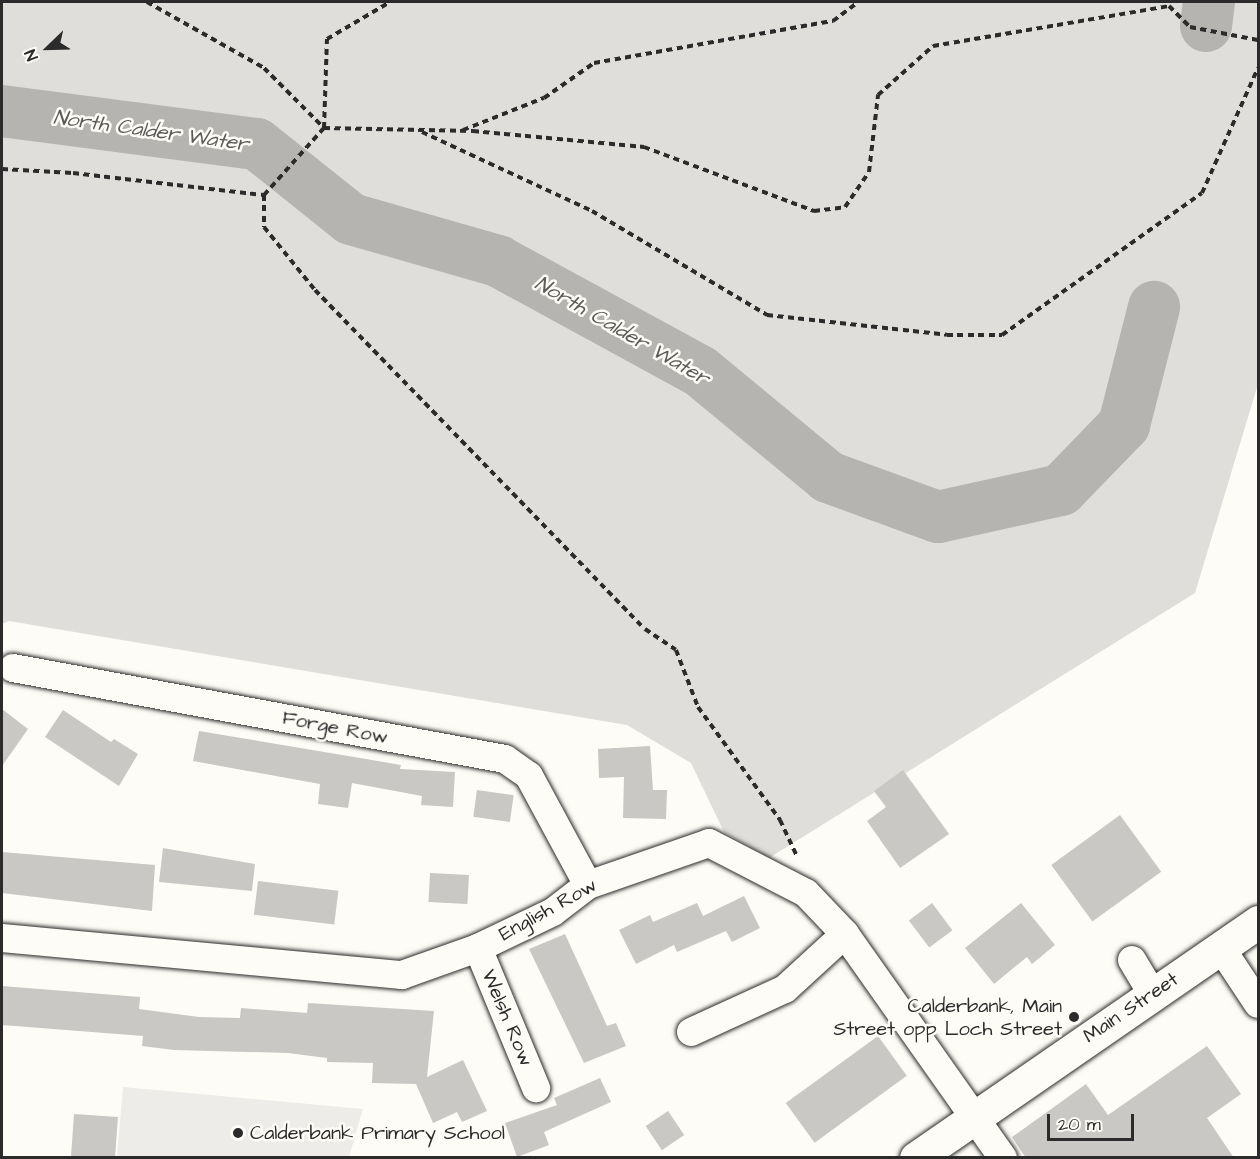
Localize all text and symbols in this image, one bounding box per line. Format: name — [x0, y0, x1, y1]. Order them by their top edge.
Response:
north arrow — [18, 18, 78, 78]
text: N — [19, 46, 44, 64]
water label: North Calder Water — [52, 105, 250, 157]
water label: North Calder Water — [531, 271, 713, 391]
street label: Forge Row — [280, 706, 390, 750]
street label: English Row — [495, 873, 601, 947]
street label: Welsh Row — [476, 966, 538, 1070]
street label: Main Street — [1079, 967, 1183, 1049]
place label: Calderbank, Main Street opp Loch Street — [833, 994, 1062, 1041]
marker: Calderbank, Main Street opp Loch Street — [1067, 1010, 1081, 1024]
scale bar — [1050, 1102, 1137, 1140]
text: 20 m — [1058, 1112, 1101, 1137]
place label: Calderbank Primary School — [250, 1121, 505, 1145]
marker: Calderbank Primary School — [231, 1126, 245, 1140]

